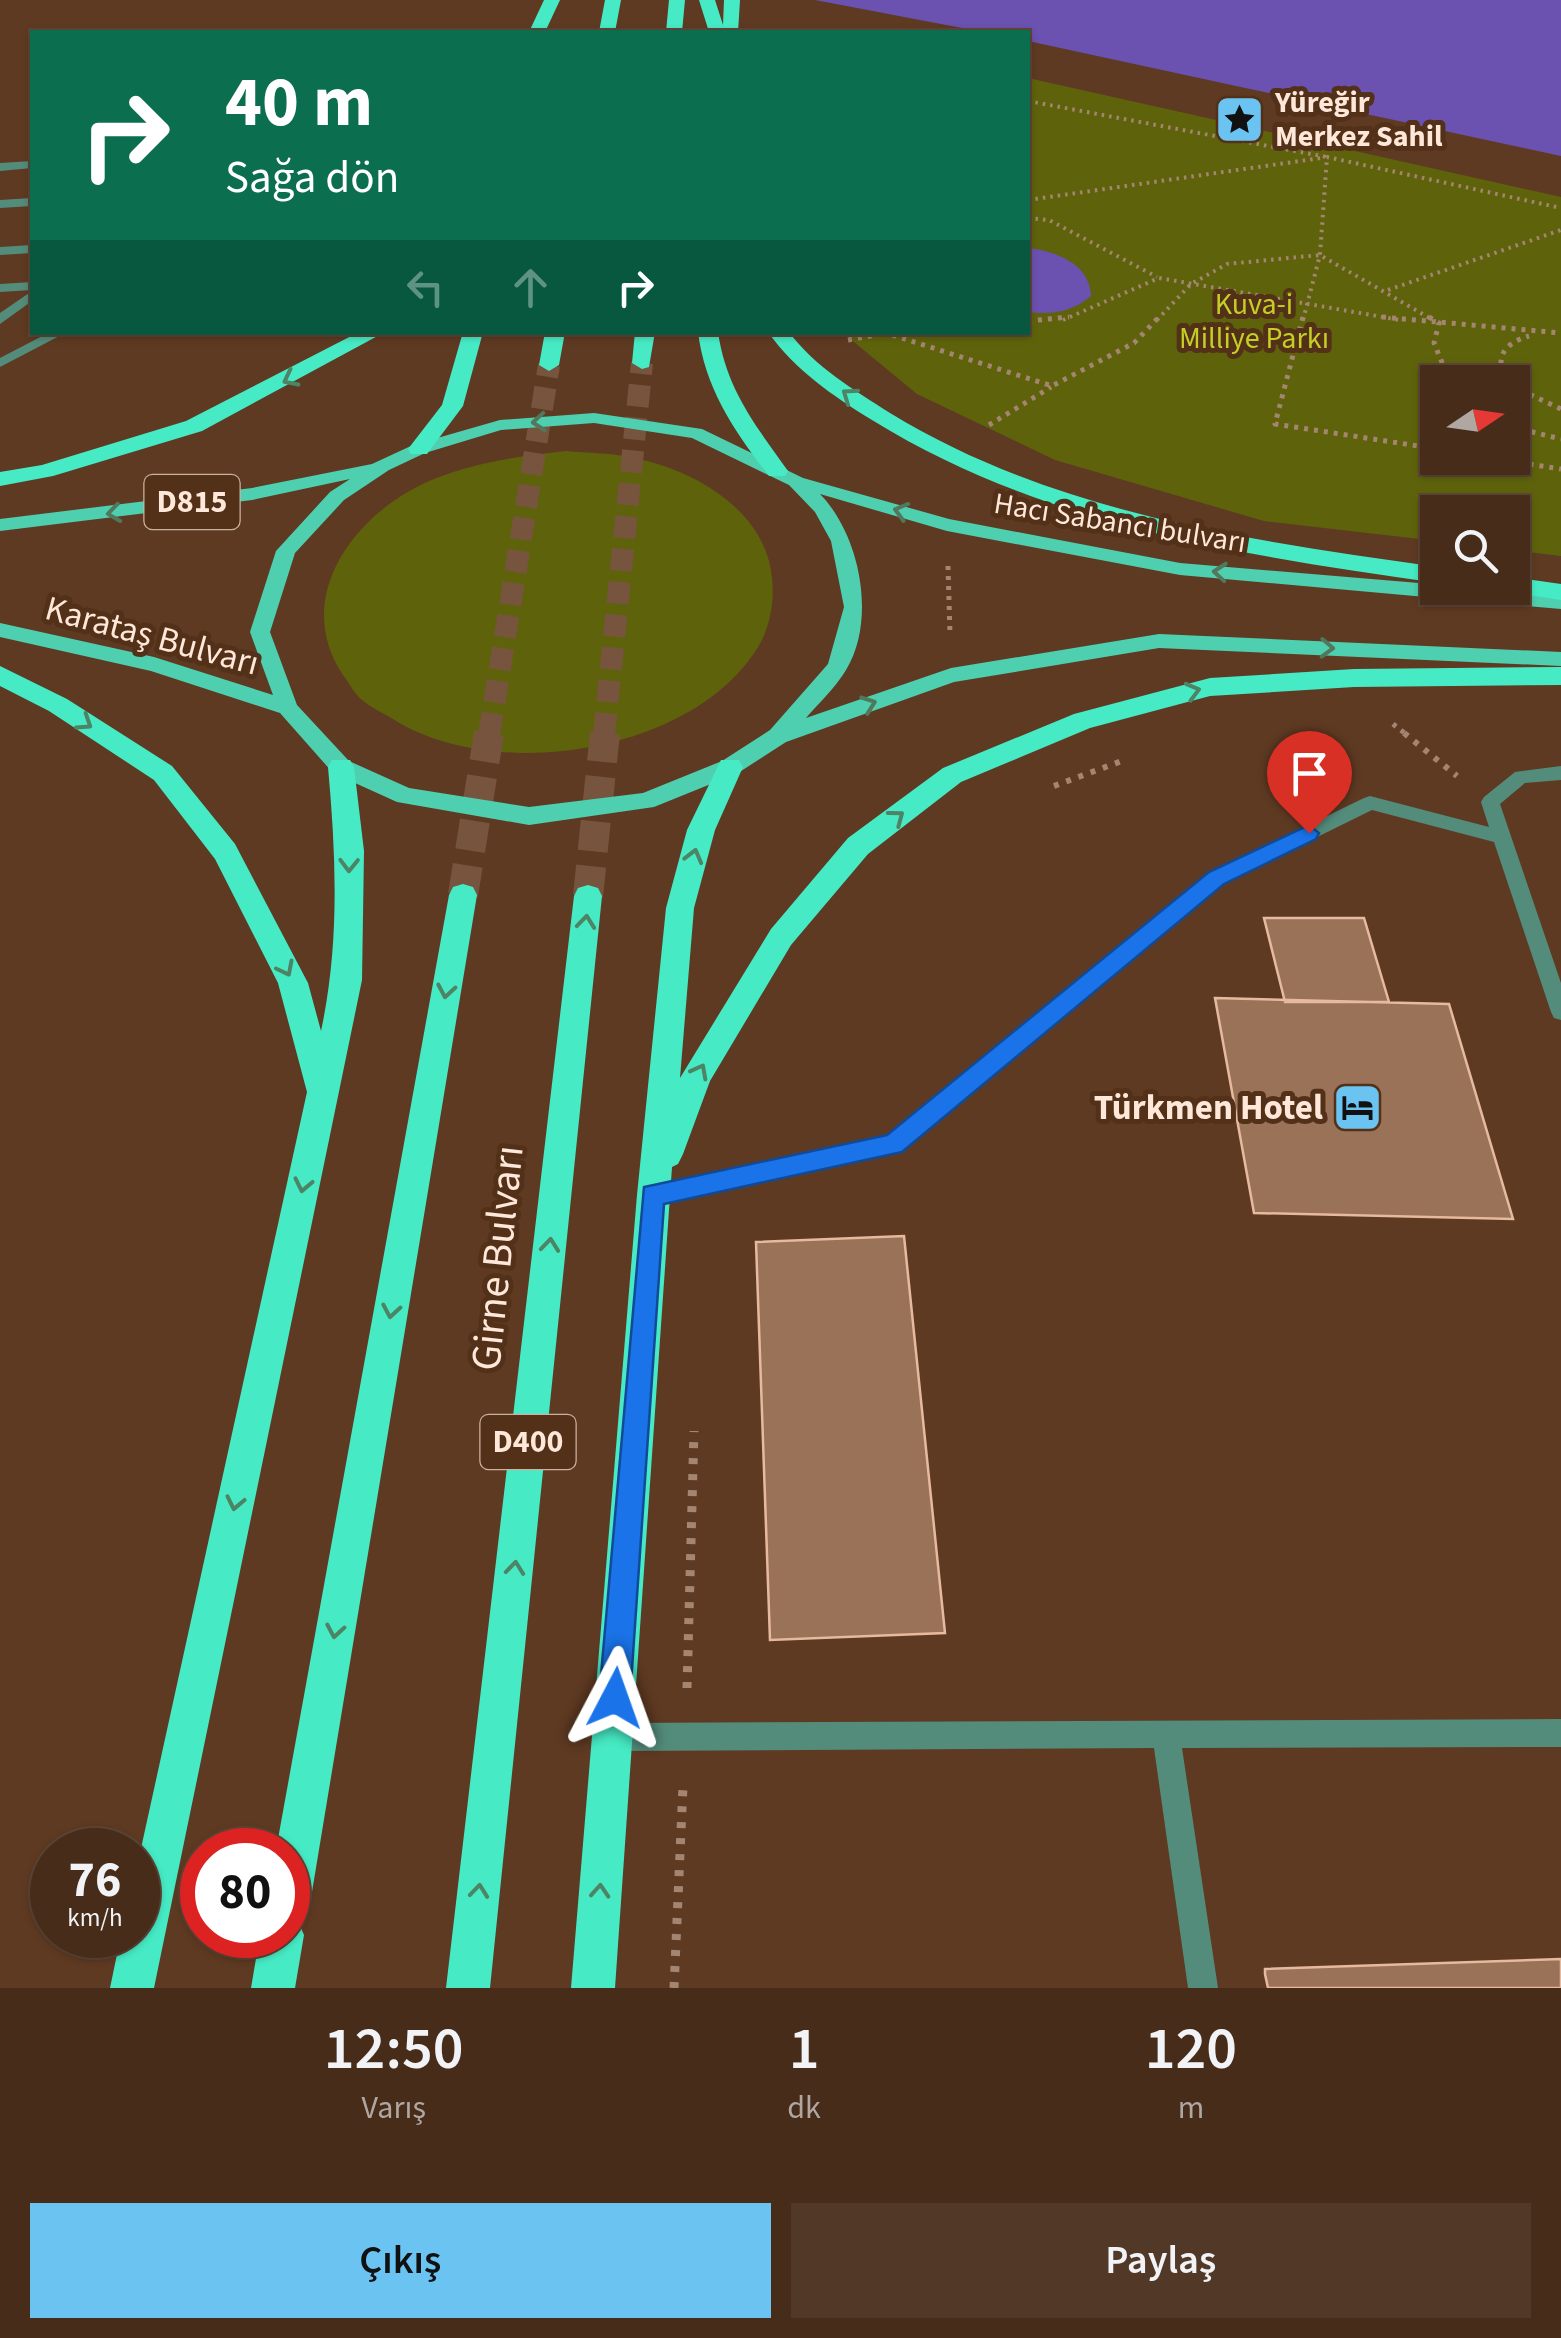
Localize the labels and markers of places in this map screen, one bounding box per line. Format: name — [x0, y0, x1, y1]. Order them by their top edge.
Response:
place label: Yüreğir Merkez Sahil — [1274, 81, 1443, 158]
place icon: Yüreğir Merkez Sahil — [1214, 93, 1266, 145]
pin — [1267, 731, 1352, 834]
hotel icon: Türkmen Hotel — [1332, 1082, 1384, 1134]
place label: Türkmen Hotel — [1094, 1083, 1323, 1133]

